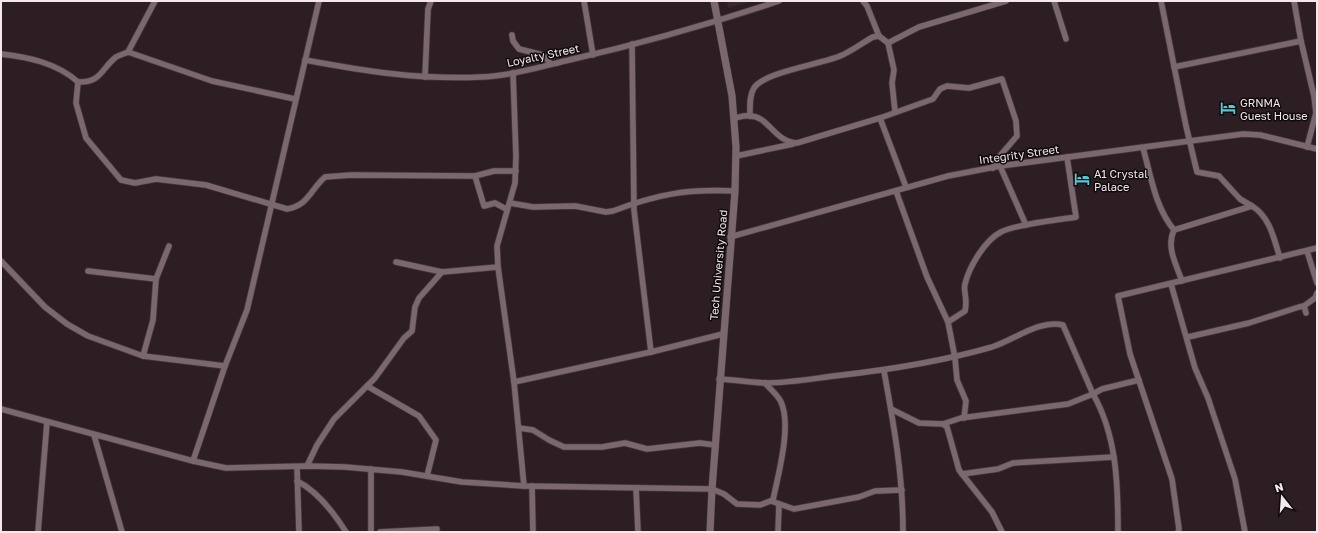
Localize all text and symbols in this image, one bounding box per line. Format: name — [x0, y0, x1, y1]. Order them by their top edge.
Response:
street label: Loyalty Street — [505, 41, 581, 69]
place label: GRNMA Guest House — [1240, 96, 1308, 122]
hotel icon: GRNMA Guest House — [1219, 99, 1237, 117]
street label: Integrity Street — [978, 142, 1060, 166]
place label: A1 Crystal Palace — [1094, 167, 1148, 193]
hotel icon: A1 Crystal Palace — [1073, 170, 1091, 188]
street label: Tech University Road — [707, 209, 729, 321]
north arrow — [1262, 477, 1302, 517]
text: N — [1273, 480, 1285, 494]

